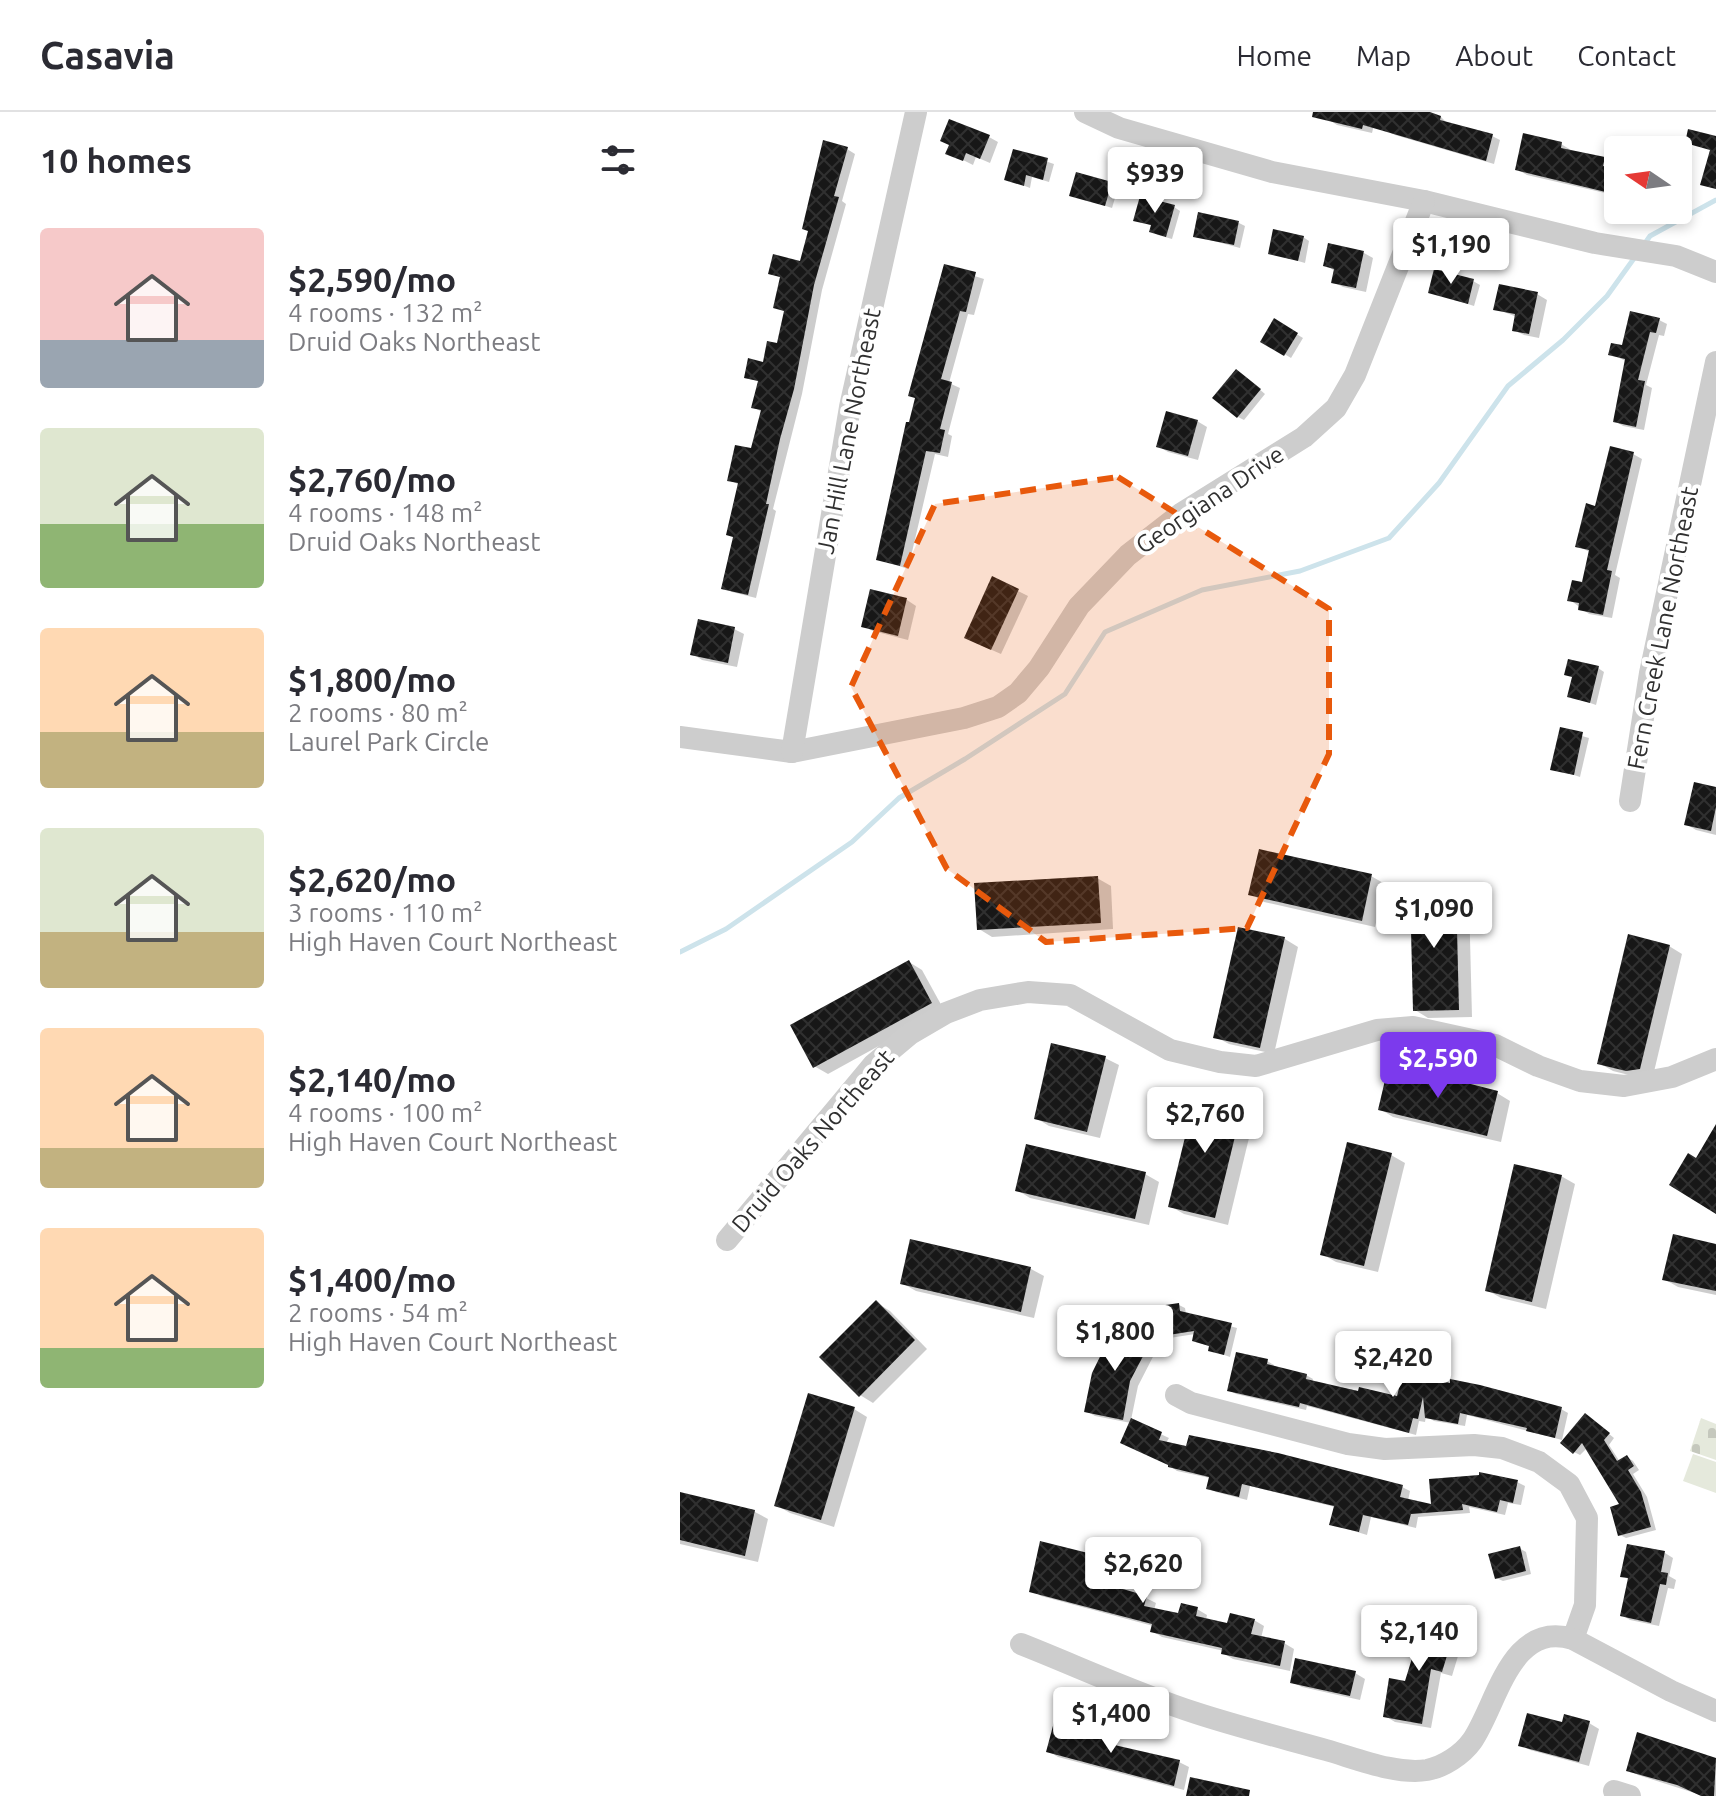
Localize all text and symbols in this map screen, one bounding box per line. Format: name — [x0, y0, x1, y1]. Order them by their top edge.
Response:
text: Casavia — [40, 34, 175, 76]
text: Home — [1237, 40, 1312, 71]
text: Map — [1356, 40, 1411, 71]
text: About — [1455, 40, 1533, 71]
text: Contact — [1577, 40, 1676, 71]
north arrow — [1604, 136, 1692, 224]
map controls — [1604, 136, 1692, 224]
icon: filters — [596, 138, 640, 182]
text: 10 homes — [40, 141, 192, 179]
pin: $939 — [1108, 147, 1202, 215]
text: $939 — [1126, 158, 1184, 187]
pin: $1,190 — [1386, 218, 1516, 286]
text: $1,190 — [1411, 229, 1491, 258]
icon: home — [104, 260, 200, 356]
text: $2,590/mo — [288, 260, 456, 298]
text: 4 rooms · 132 m² — [288, 298, 483, 327]
street label: Jan Hill Lane Northeast — [811, 305, 886, 556]
text: Druid Oaks Northeast — [288, 327, 540, 356]
street label: Georgiana Drive — [1131, 440, 1289, 559]
icon: home — [104, 460, 200, 556]
text: $2,760/mo — [288, 460, 456, 498]
street label: Fern Creek Lane Northeast — [1622, 483, 1703, 772]
text: 4 rooms · 148 m² — [288, 498, 483, 527]
text: Druid Oaks Northeast — [288, 527, 540, 556]
icon: home — [104, 660, 200, 756]
text: $1,800/mo — [288, 660, 456, 698]
text: 2 rooms · 80 m² — [288, 698, 468, 727]
text: Laurel Park Circle — [288, 727, 489, 756]
icon: home — [104, 860, 200, 956]
text: $2,620/mo — [288, 860, 456, 898]
pin: $1,090 — [1369, 882, 1499, 950]
text: $1,090 — [1394, 893, 1474, 922]
text: 3 rooms · 110 m² — [288, 898, 483, 927]
text: High Haven Court Northeast — [288, 927, 617, 956]
pin: $2,590 — [1373, 1032, 1503, 1100]
street label: Druid Oaks Northeast — [726, 1043, 900, 1237]
text: $2,590 — [1398, 1043, 1478, 1072]
icon: home — [104, 1060, 200, 1156]
text: $2,140/mo — [288, 1060, 456, 1098]
pin: $2,760 — [1140, 1087, 1270, 1155]
text: 4 rooms · 100 m² — [288, 1098, 483, 1127]
text: $2,760 — [1165, 1098, 1245, 1127]
text: High Haven Court Northeast — [288, 1127, 617, 1156]
icon: home — [104, 1260, 200, 1356]
text: $1,400/mo — [288, 1260, 456, 1298]
text: 2 rooms · 54 m² — [288, 1298, 468, 1327]
pin: $1,800 — [1050, 1305, 1180, 1373]
text: $1,800 — [1075, 1316, 1155, 1345]
text: High Haven Court Northeast — [288, 1327, 617, 1356]
pin: $2,420 — [1328, 1331, 1458, 1399]
text: $2,420 — [1353, 1342, 1433, 1371]
pin: $2,620 — [1078, 1537, 1208, 1605]
text: $2,620 — [1103, 1548, 1183, 1577]
pin: $2,140 — [1354, 1605, 1484, 1673]
text: $2,140 — [1379, 1616, 1459, 1645]
pin: $1,400 — [1046, 1687, 1176, 1755]
text: $1,400 — [1071, 1698, 1151, 1727]

